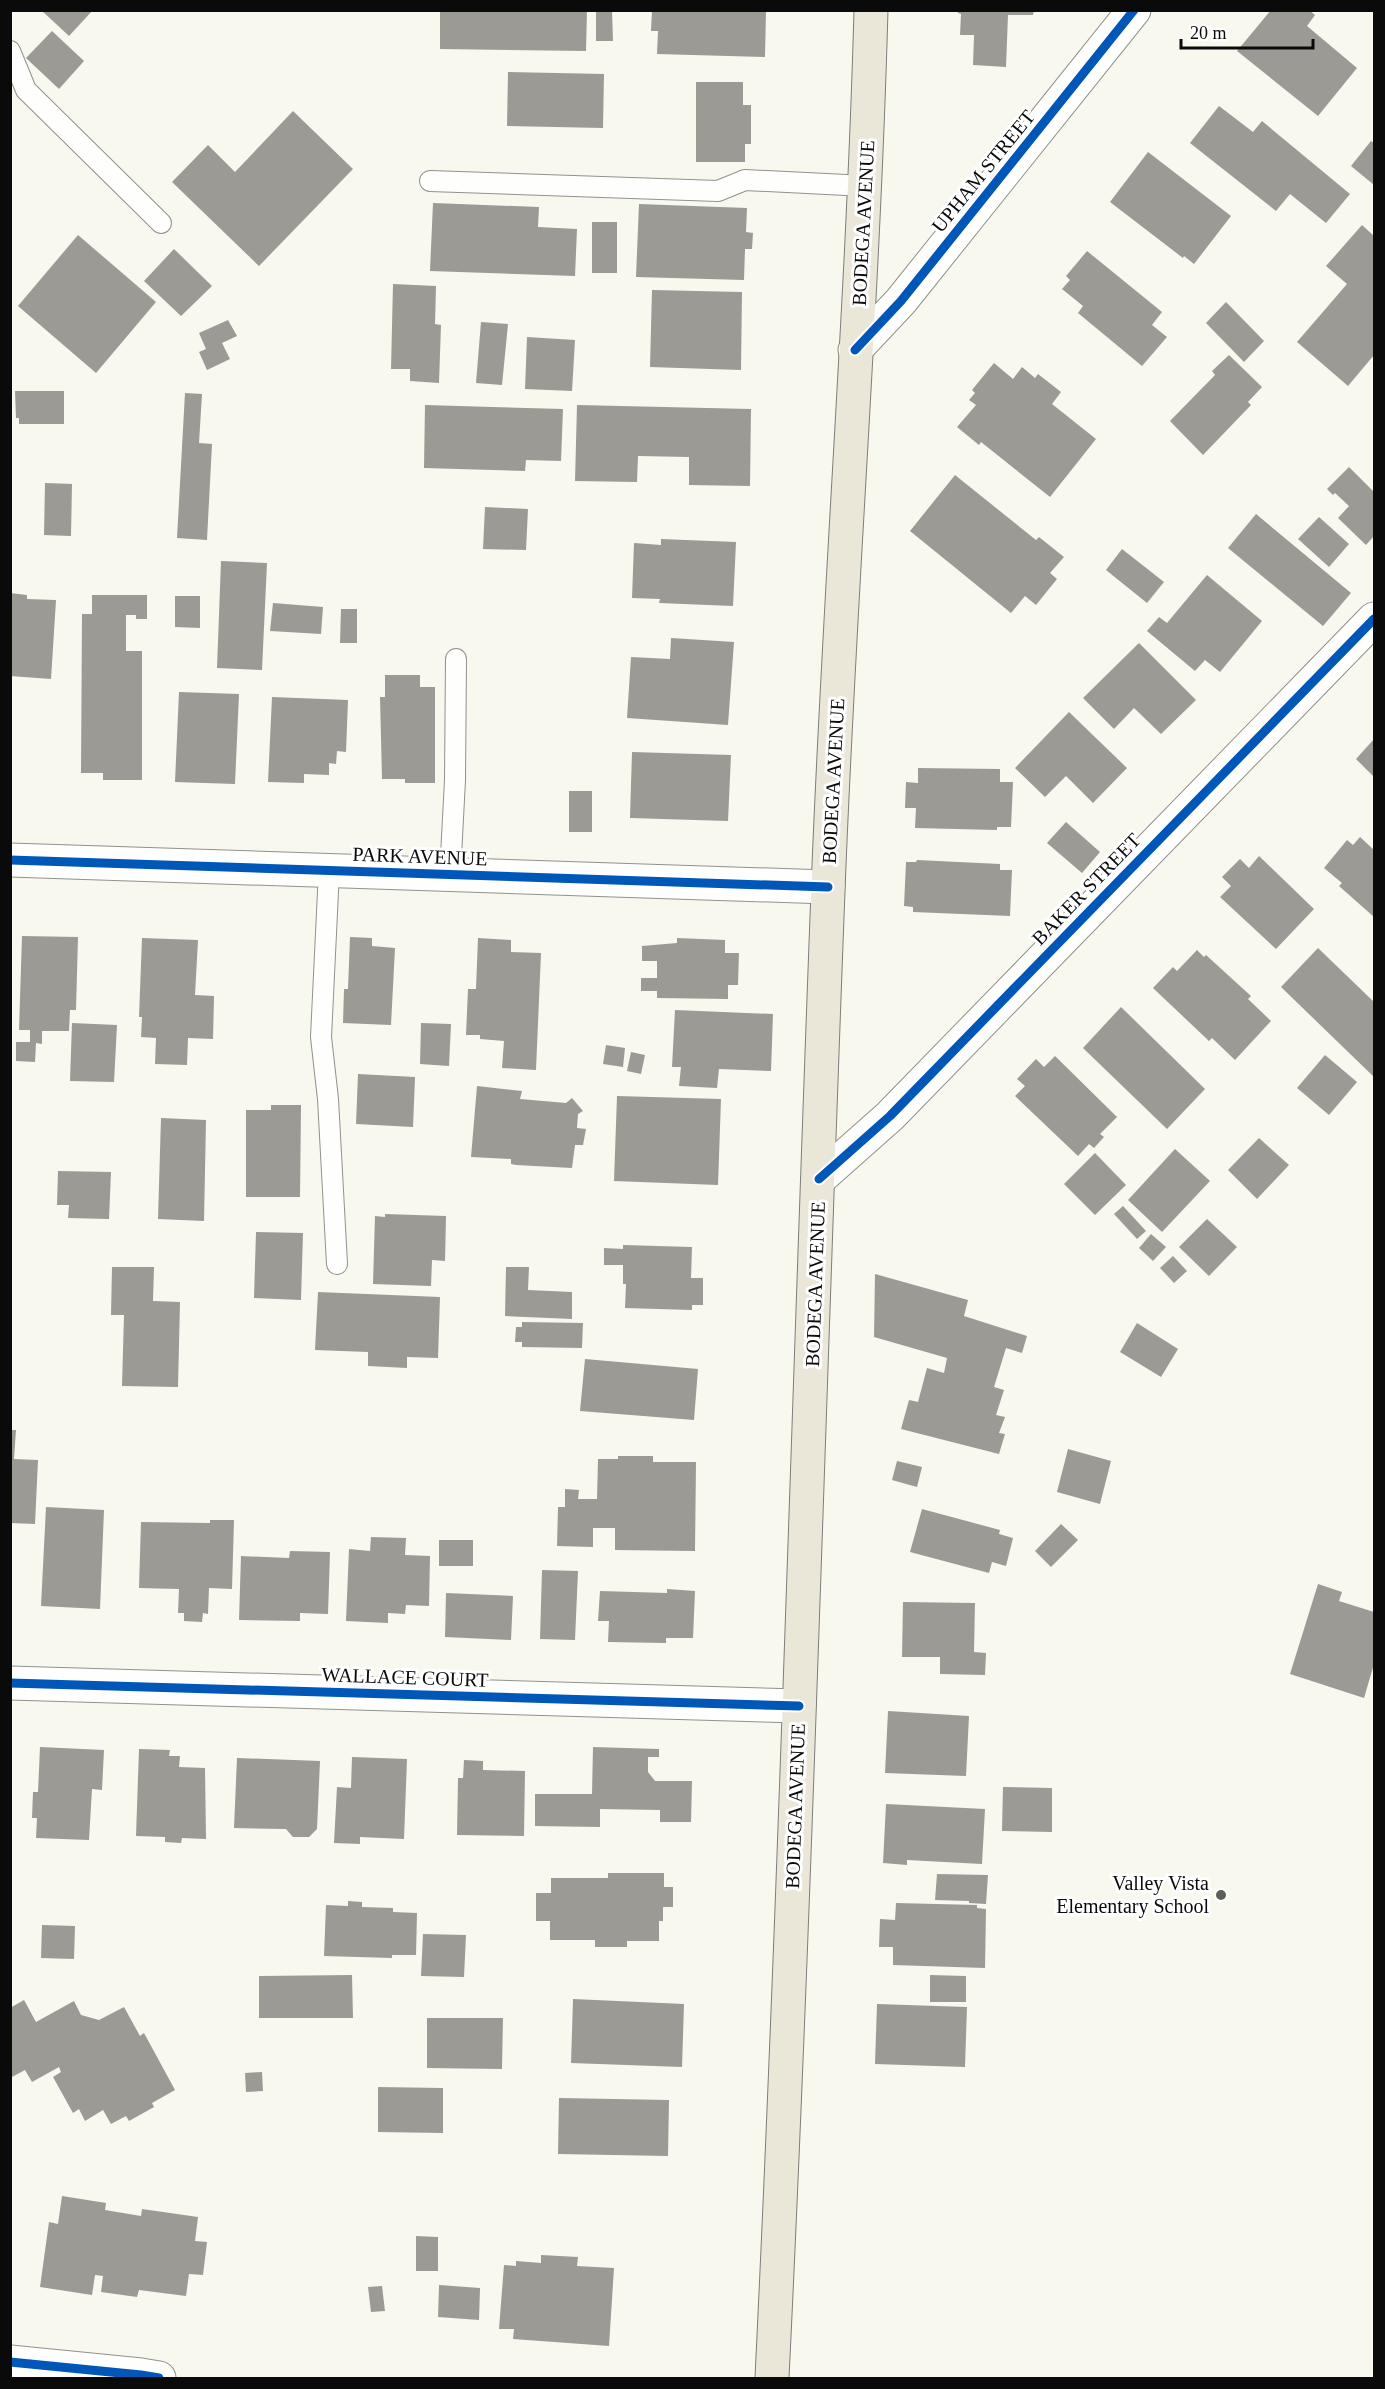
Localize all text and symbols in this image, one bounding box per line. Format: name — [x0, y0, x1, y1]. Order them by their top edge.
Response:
scale bar — [1181, 12, 1313, 50]
text: 20 m — [1190, 23, 1227, 43]
street label: UPHAM STREET — [927, 106, 1039, 236]
street label: BODEGA AVENUE — [848, 140, 878, 306]
street label: BODEGA AVENUE — [818, 698, 848, 864]
street label: BAKER STREET — [1027, 829, 1145, 949]
street label: PARK AVENUE — [352, 843, 488, 869]
street label: BODEGA AVENUE — [801, 1201, 829, 1367]
street label: WALLACE COURT — [321, 1663, 489, 1691]
street label: BODEGA AVENUE — [781, 1723, 809, 1889]
place label: Valley Vista Elementary School — [1056, 1872, 1209, 1918]
marker: Valley Vista Elementary School — [1214, 1888, 1228, 1902]

